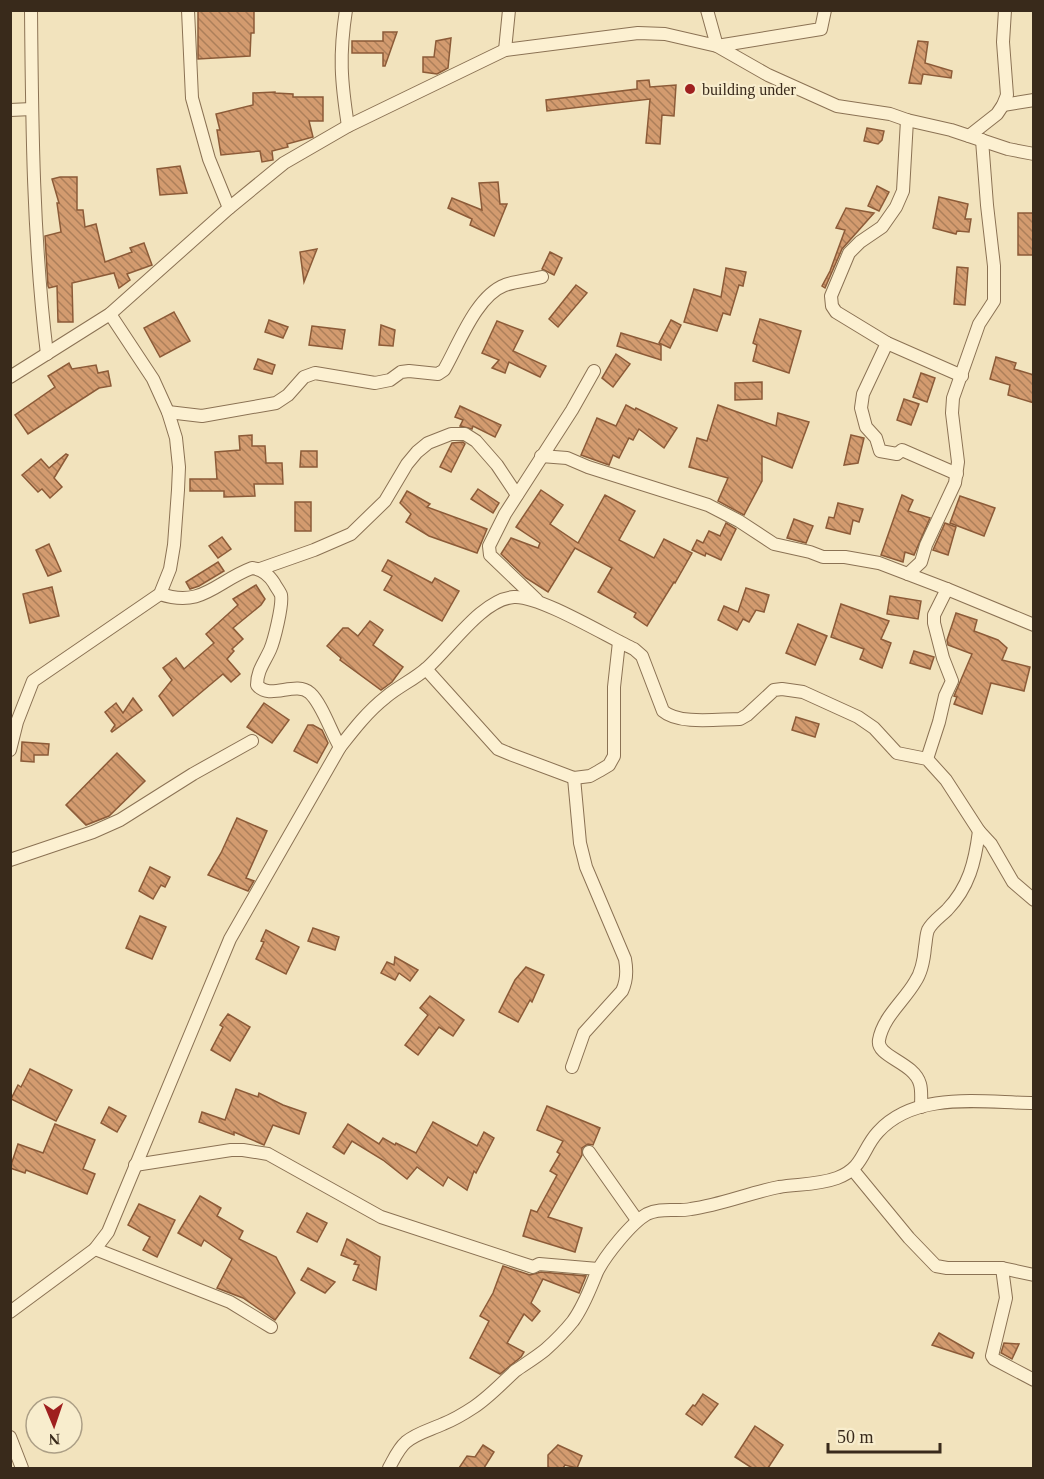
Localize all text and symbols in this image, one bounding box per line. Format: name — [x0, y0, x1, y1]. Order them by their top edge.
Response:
place label: building under — [702, 81, 796, 99]
marker: building under — [683, 82, 697, 96]
north arrow — [24, 1395, 84, 1455]
scale bar — [828, 1416, 940, 1454]
text: 50 m — [837, 1427, 874, 1447]
text: N — [48, 1431, 61, 1448]

